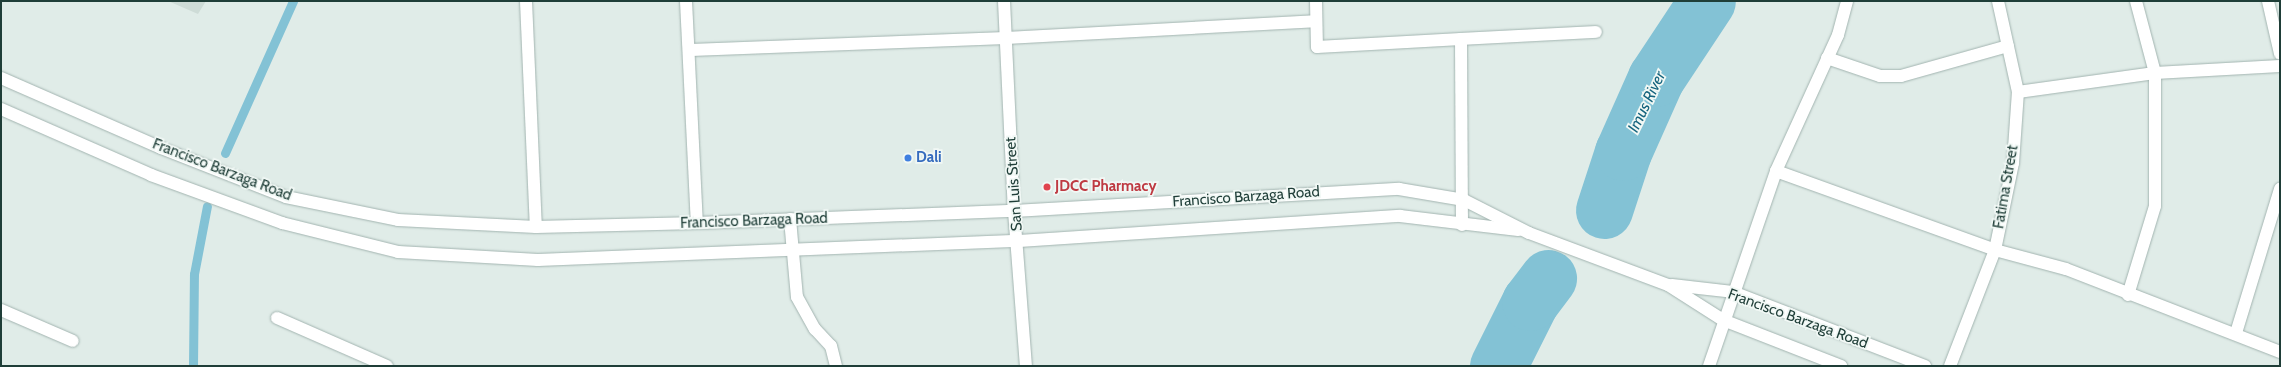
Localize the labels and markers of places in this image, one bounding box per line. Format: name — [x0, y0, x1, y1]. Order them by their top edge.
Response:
place label: Dali — [916, 149, 942, 167]
marker: Dali — [903, 153, 913, 163]
place label: JDCC Pharmacy — [1055, 178, 1156, 196]
marker: JDCC Pharmacy — [1042, 182, 1052, 192]

